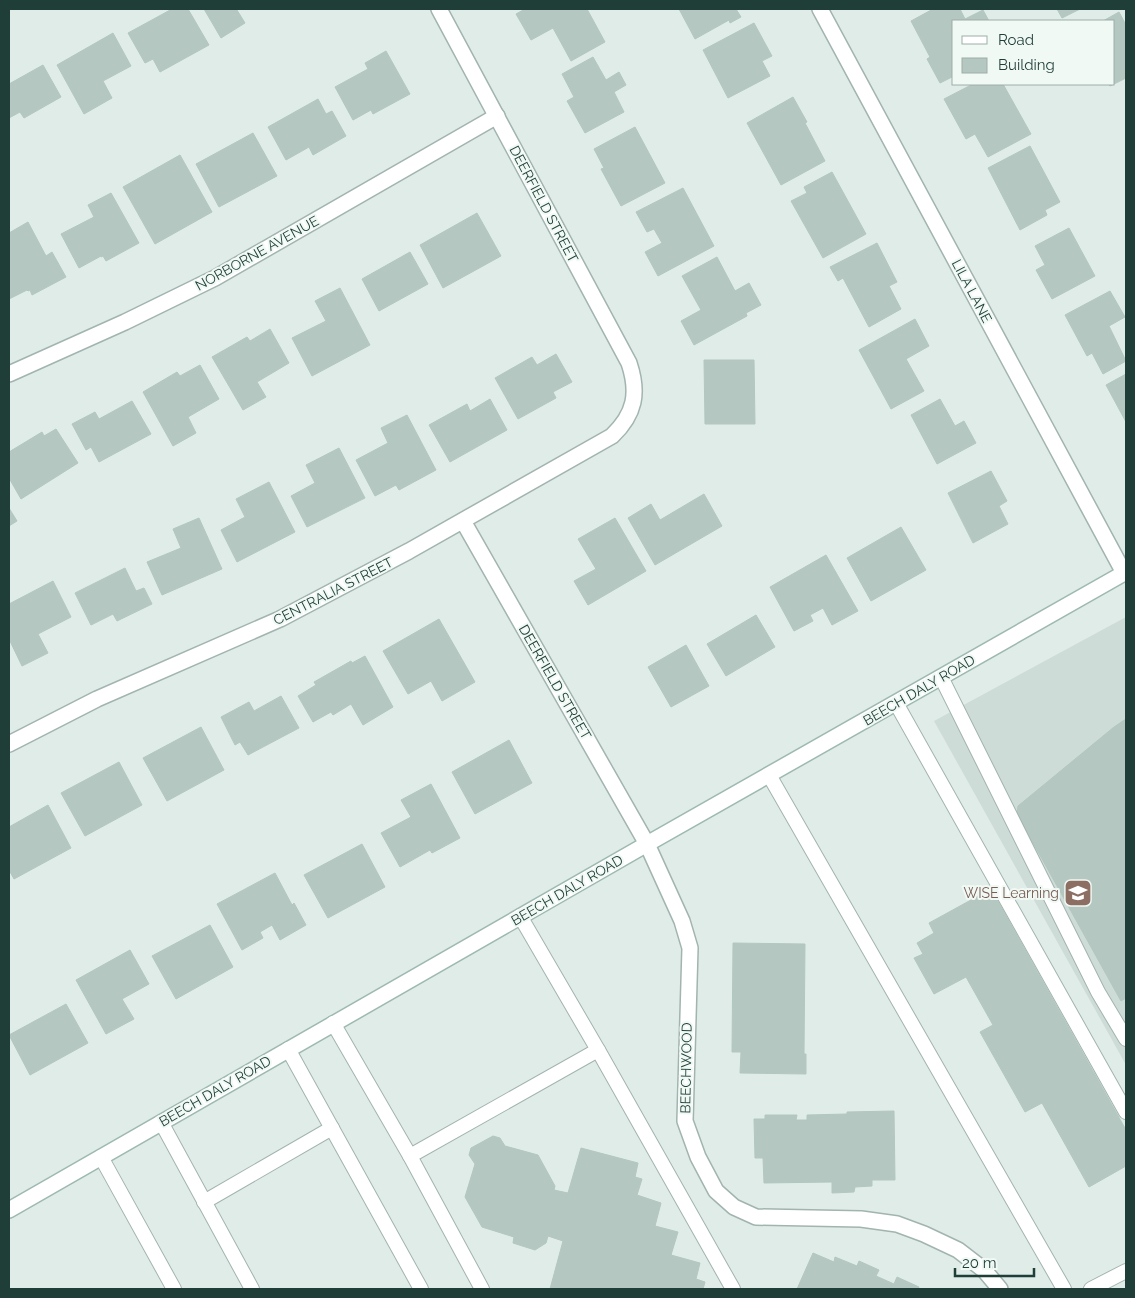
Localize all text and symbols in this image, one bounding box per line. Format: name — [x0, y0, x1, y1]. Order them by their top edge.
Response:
legend — [952, 20, 1115, 85]
text: Road — [998, 31, 1034, 49]
text: Building — [998, 56, 1055, 74]
street label: DEERFIELD STREET — [506, 143, 582, 266]
street label: NORBORNE AVENUE — [193, 212, 321, 294]
street label: LILA LANE — [949, 257, 995, 325]
street label: CENTRALIA STREET — [271, 554, 396, 628]
street label: DEERFIELD STREET — [516, 622, 595, 743]
street label: BEECH DALY ROAD — [860, 651, 978, 729]
street label: BEECH DALY ROAD — [508, 851, 626, 929]
school or university icon: WISE Learning — [1063, 878, 1093, 908]
place label: WISE Learning — [963, 885, 1059, 901]
street label: BEECHWOOD — [677, 1022, 695, 1114]
street label: BEECH DALY ROAD — [156, 1052, 274, 1130]
scale bar — [955, 1246, 1034, 1278]
text: 20 m — [962, 1254, 997, 1272]

